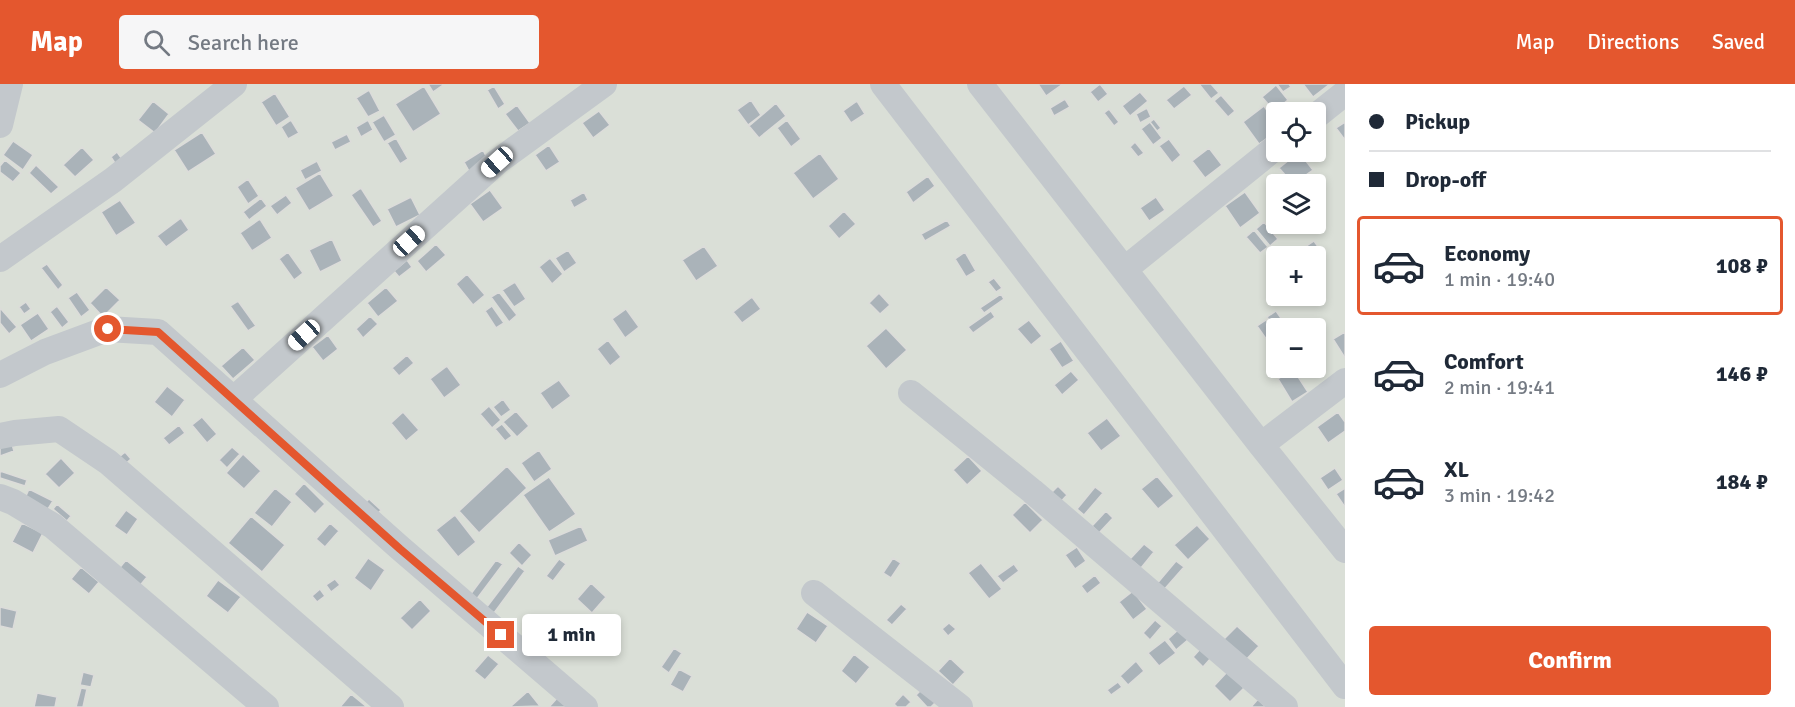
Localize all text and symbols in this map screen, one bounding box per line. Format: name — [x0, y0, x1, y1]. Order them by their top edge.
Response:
search box — [119, 15, 539, 69]
text: Map — [30, 25, 83, 59]
icon: search — [140, 26, 173, 59]
text: Search here — [188, 29, 299, 56]
text: Map — [1516, 29, 1554, 55]
text: Directions — [1587, 29, 1679, 55]
text: Saved — [1712, 29, 1765, 55]
map controls — [1266, 102, 1326, 378]
button: locate — [1266, 102, 1326, 162]
text: Pickup — [1405, 108, 1470, 135]
car — [478, 143, 516, 181]
text: Drop-off — [1405, 166, 1486, 193]
button: layers — [1266, 174, 1326, 234]
car — [390, 222, 428, 260]
icon: car — [1372, 239, 1426, 293]
text: Economy — [1444, 240, 1530, 267]
button: + — [1266, 246, 1326, 306]
text: 108 ₽ — [1716, 252, 1768, 279]
text: 1 min · 19:40 — [1444, 267, 1555, 292]
route start — [94, 315, 121, 342]
car — [285, 316, 323, 354]
button: − — [1266, 318, 1326, 378]
icon: car — [1372, 347, 1426, 401]
text: Comfort — [1444, 348, 1524, 375]
text: 146 ₽ — [1716, 360, 1768, 387]
text: 2 min · 19:41 — [1444, 375, 1555, 400]
icon: car — [1372, 455, 1426, 509]
text: XL — [1444, 456, 1469, 483]
text: 184 ₽ — [1716, 468, 1768, 495]
text: 3 min · 19:42 — [1444, 483, 1555, 508]
callout: 1 min — [522, 614, 621, 656]
route end — [487, 621, 514, 648]
text: 1 min — [547, 622, 596, 647]
button: Confirm — [1369, 626, 1771, 695]

